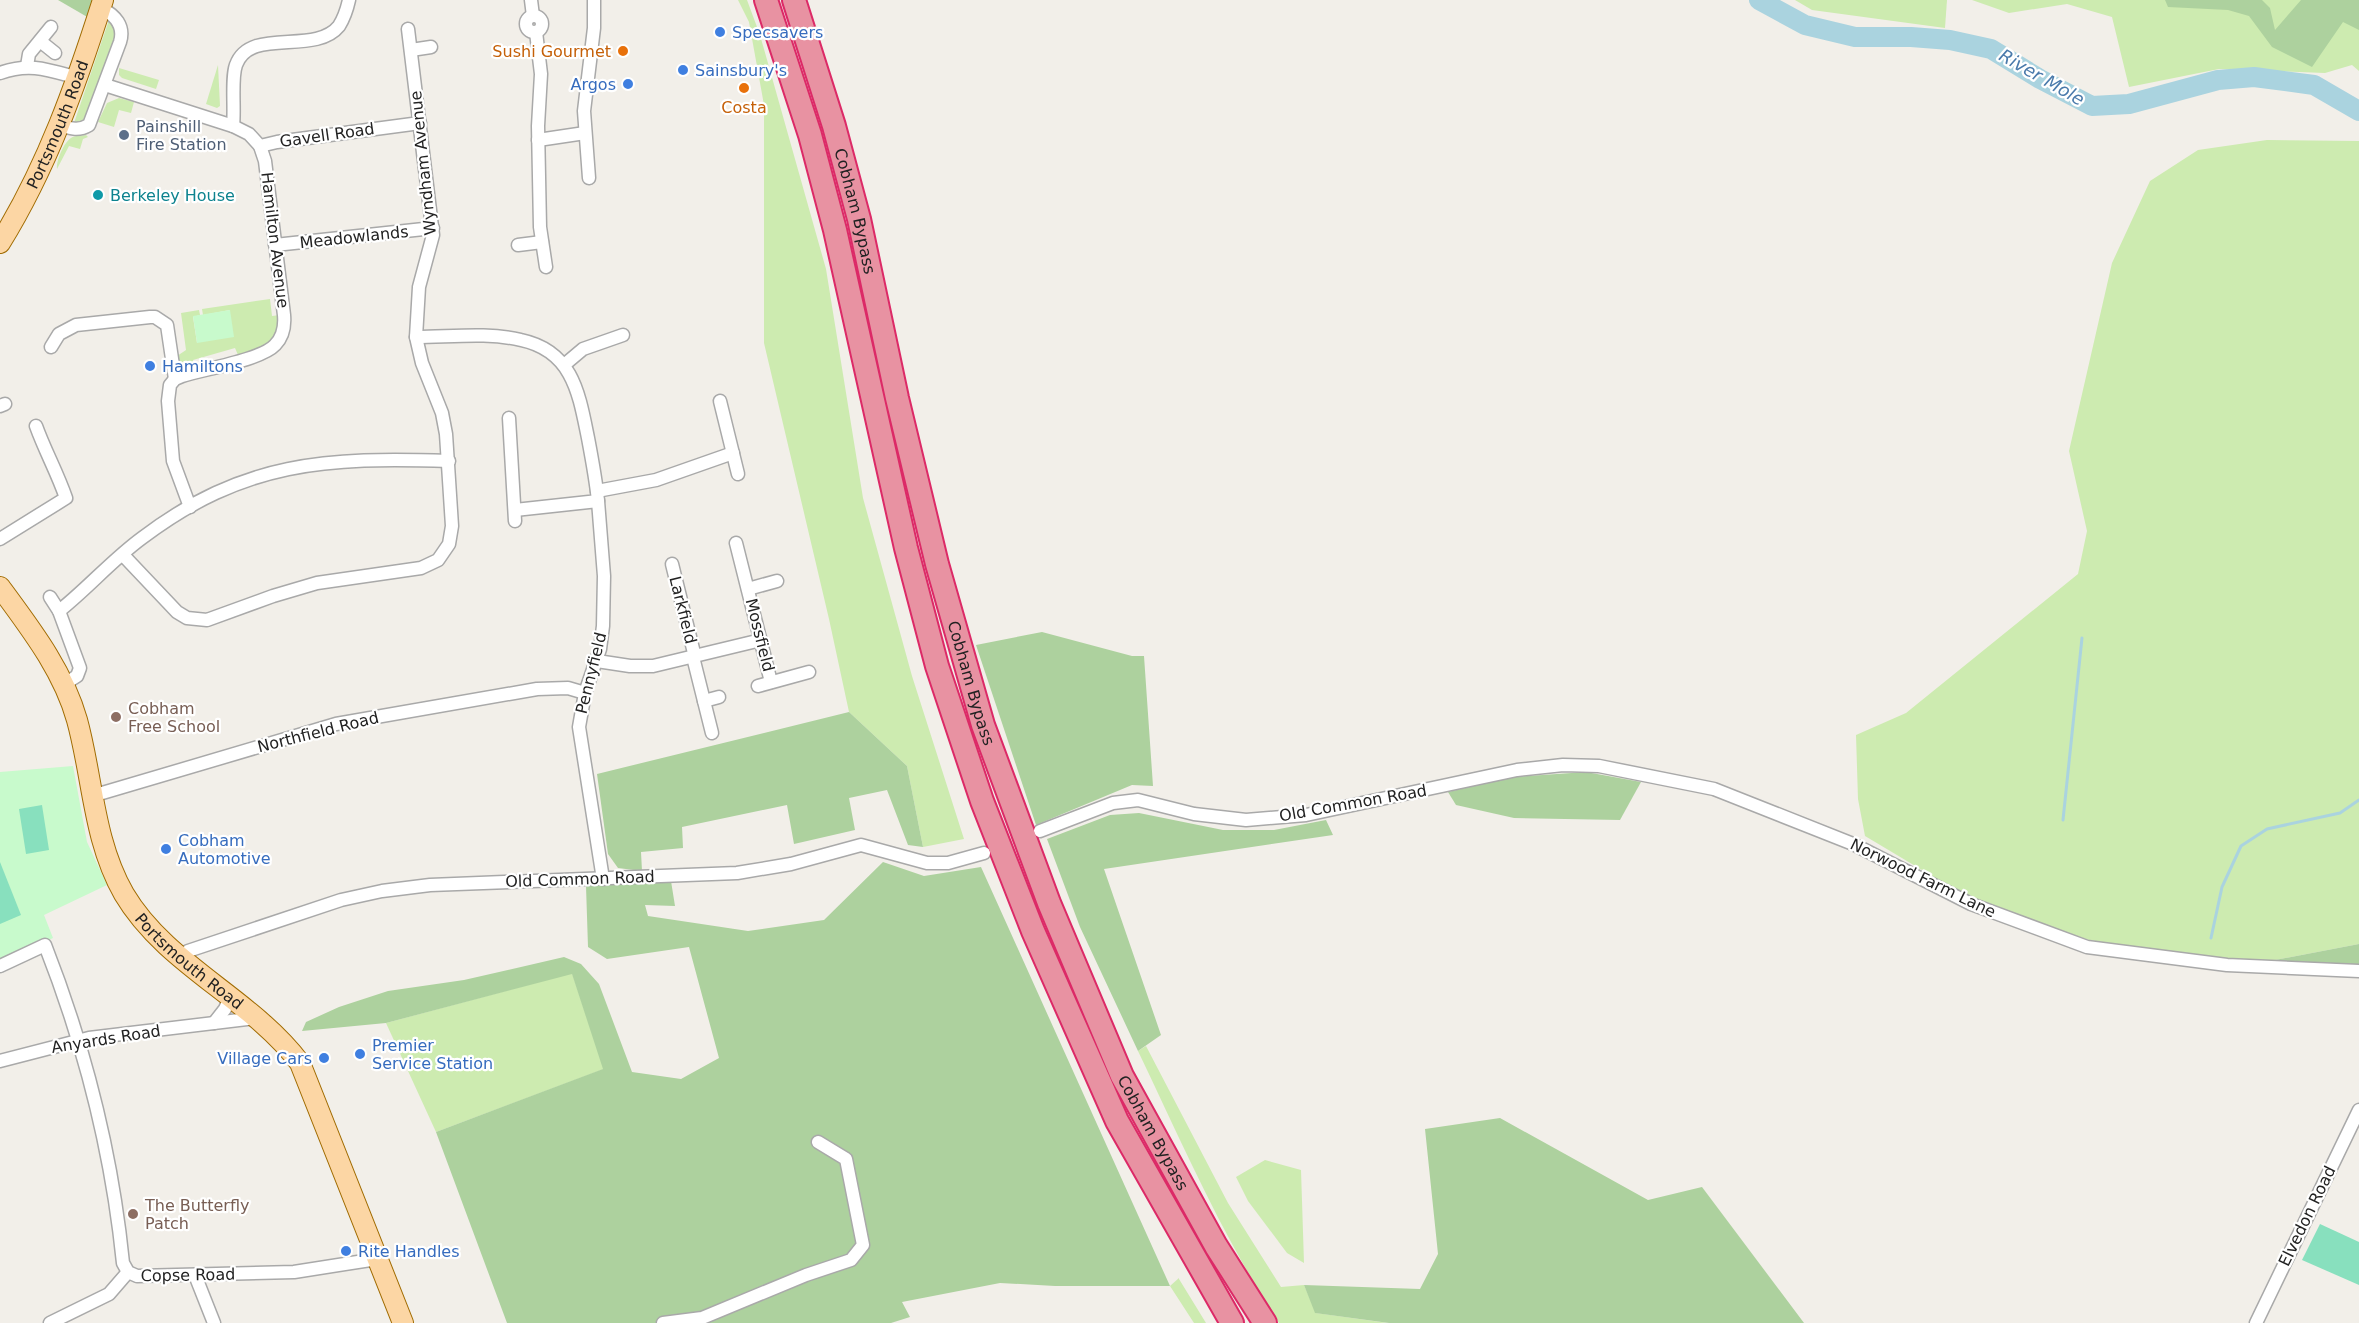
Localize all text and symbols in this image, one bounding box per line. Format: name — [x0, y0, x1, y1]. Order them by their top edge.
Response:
place label: Specsavers — [732, 23, 823, 42]
marker: Specsavers — [713, 25, 727, 39]
place label: Sushi Gourmet — [492, 42, 611, 61]
marker: Sushi Gourmet — [616, 44, 630, 58]
water label: River Mole — [1996, 44, 2088, 110]
street label: Portsmouth Road — [22, 58, 92, 192]
place label: Sainsbury's — [695, 61, 787, 80]
marker: Sainsbury's — [676, 63, 690, 77]
place label: Argos — [570, 75, 616, 94]
marker: Argos — [621, 77, 635, 91]
marker: Costa — [737, 81, 751, 95]
street label: Wyndham Avenue — [406, 90, 440, 236]
place label: Costa — [721, 98, 767, 117]
place label: Painshill Fire Station — [136, 117, 227, 154]
street label: Gavell Road — [278, 119, 376, 151]
marker: Painshill Fire Station — [117, 128, 131, 142]
street label: Cobham Bypass — [831, 146, 880, 276]
street label: Hamilton Avenue — [257, 171, 293, 309]
place label: Berkeley House — [110, 186, 235, 205]
marker: Berkeley House — [91, 188, 105, 202]
street label: Meadowlands — [299, 222, 409, 252]
place label: Hamiltons — [162, 357, 243, 376]
marker: Hamiltons — [143, 359, 157, 373]
street label: Larkfield — [665, 574, 701, 646]
street label: Mossfield — [742, 596, 778, 674]
street label: Cobham Bypass — [944, 618, 999, 748]
street label: Pennyfield — [572, 630, 610, 716]
place label: Cobham Free School — [128, 699, 220, 736]
street label: Northfield Road — [255, 708, 381, 756]
marker: Cobham Free School — [109, 710, 123, 724]
street label: Old Common Road — [1278, 781, 1428, 825]
place label: Cobham Automotive — [178, 831, 271, 868]
street label: Norwood Farm Lane — [1847, 835, 1999, 921]
marker: Cobham Automotive — [159, 842, 173, 856]
street label: Old Common Road — [505, 867, 655, 891]
street label: Portsmouth Road — [131, 909, 247, 1013]
street label: Anyards Road — [50, 1021, 162, 1057]
place label: Premier Service Station — [372, 1036, 493, 1073]
marker: Premier Service Station — [353, 1047, 367, 1061]
place label: Village Cars — [217, 1049, 312, 1068]
marker: Village Cars — [317, 1051, 331, 1065]
street label: Cobham Bypass — [1114, 1072, 1193, 1194]
street label: Elvedon Road — [2275, 1163, 2339, 1269]
place label: The Butterfly Patch — [144, 1196, 249, 1233]
marker: The Butterfly Patch — [126, 1207, 140, 1221]
place label: Rite Handles — [358, 1242, 460, 1261]
marker: Rite Handles — [339, 1244, 353, 1258]
street label: Copse Road — [141, 1265, 235, 1285]

